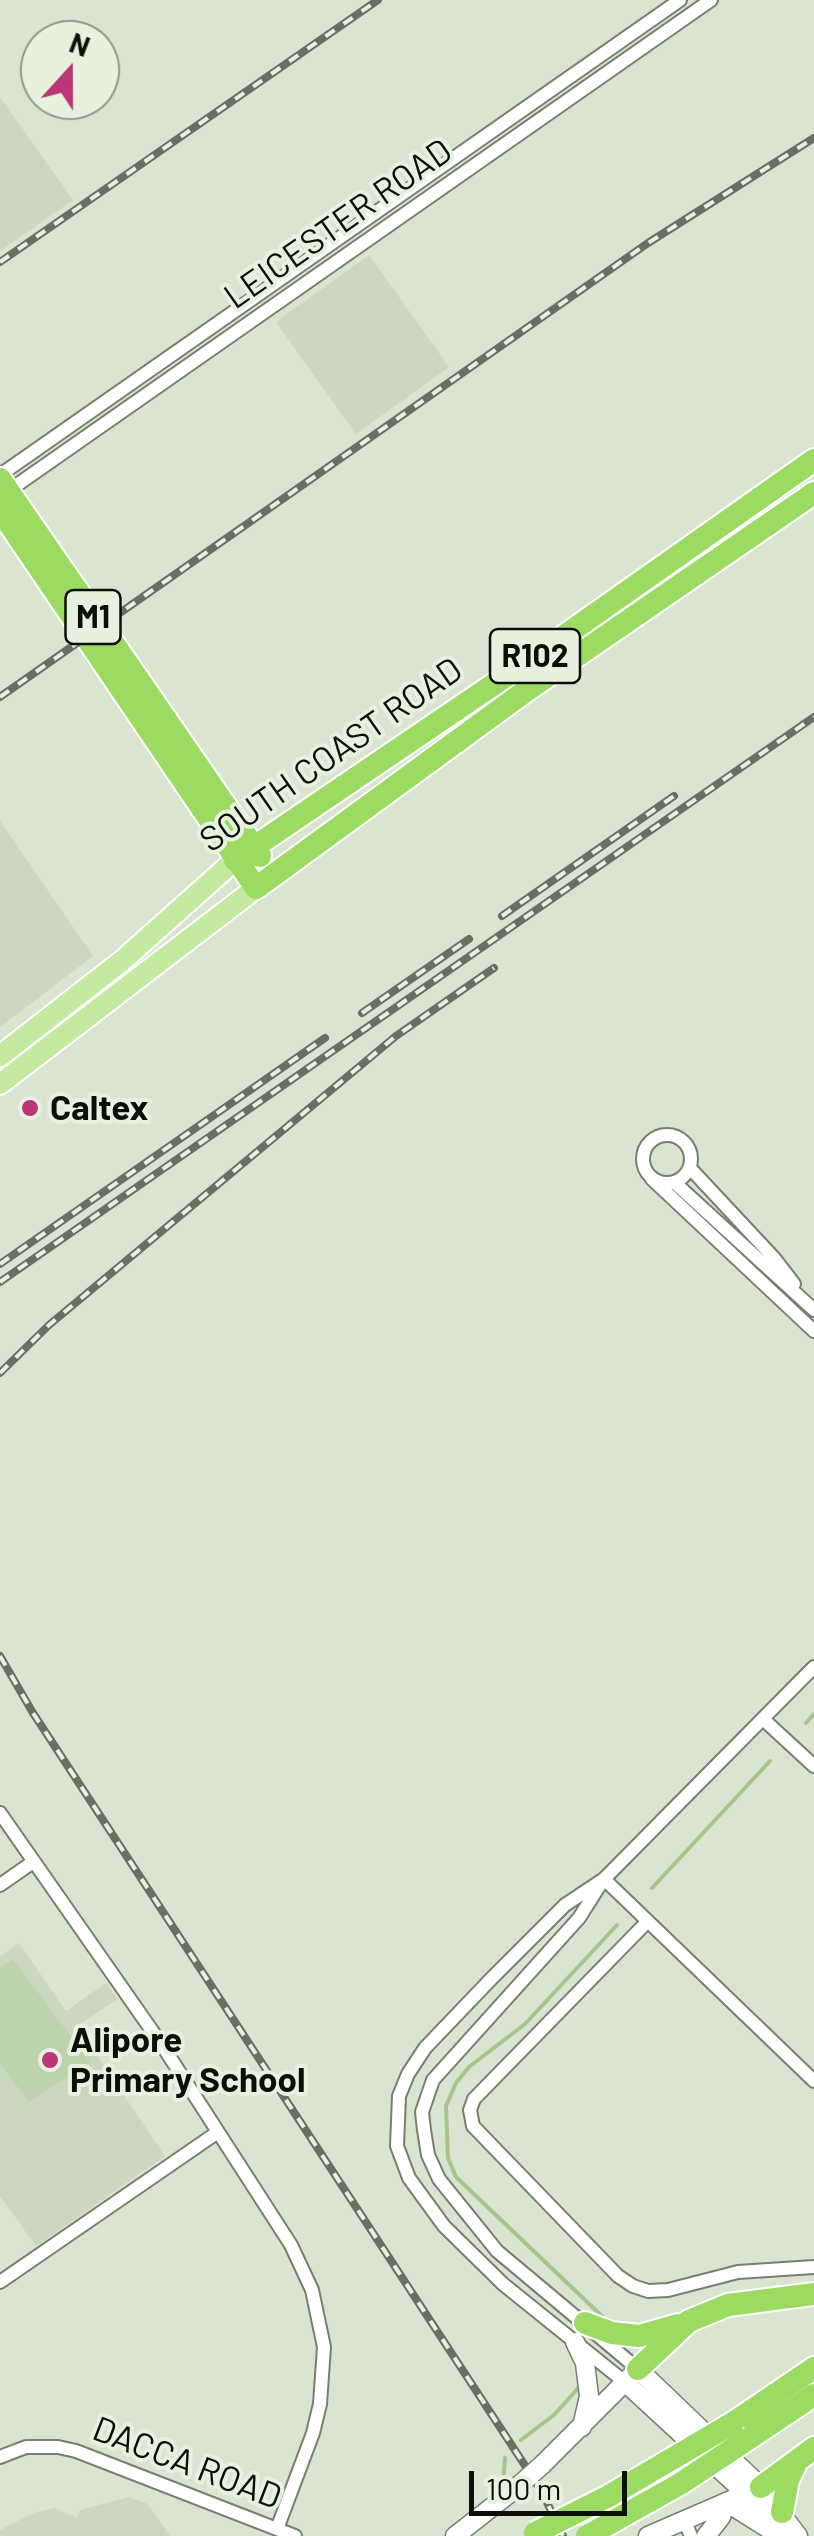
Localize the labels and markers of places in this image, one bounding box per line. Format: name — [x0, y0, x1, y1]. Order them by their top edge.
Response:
place label: Caltex — [50, 1087, 148, 1129]
marker: Caltex — [19, 1097, 41, 1119]
place label: Alipore Primary School — [70, 2019, 306, 2101]
marker: Alipore Primary School — [39, 2049, 61, 2071]

